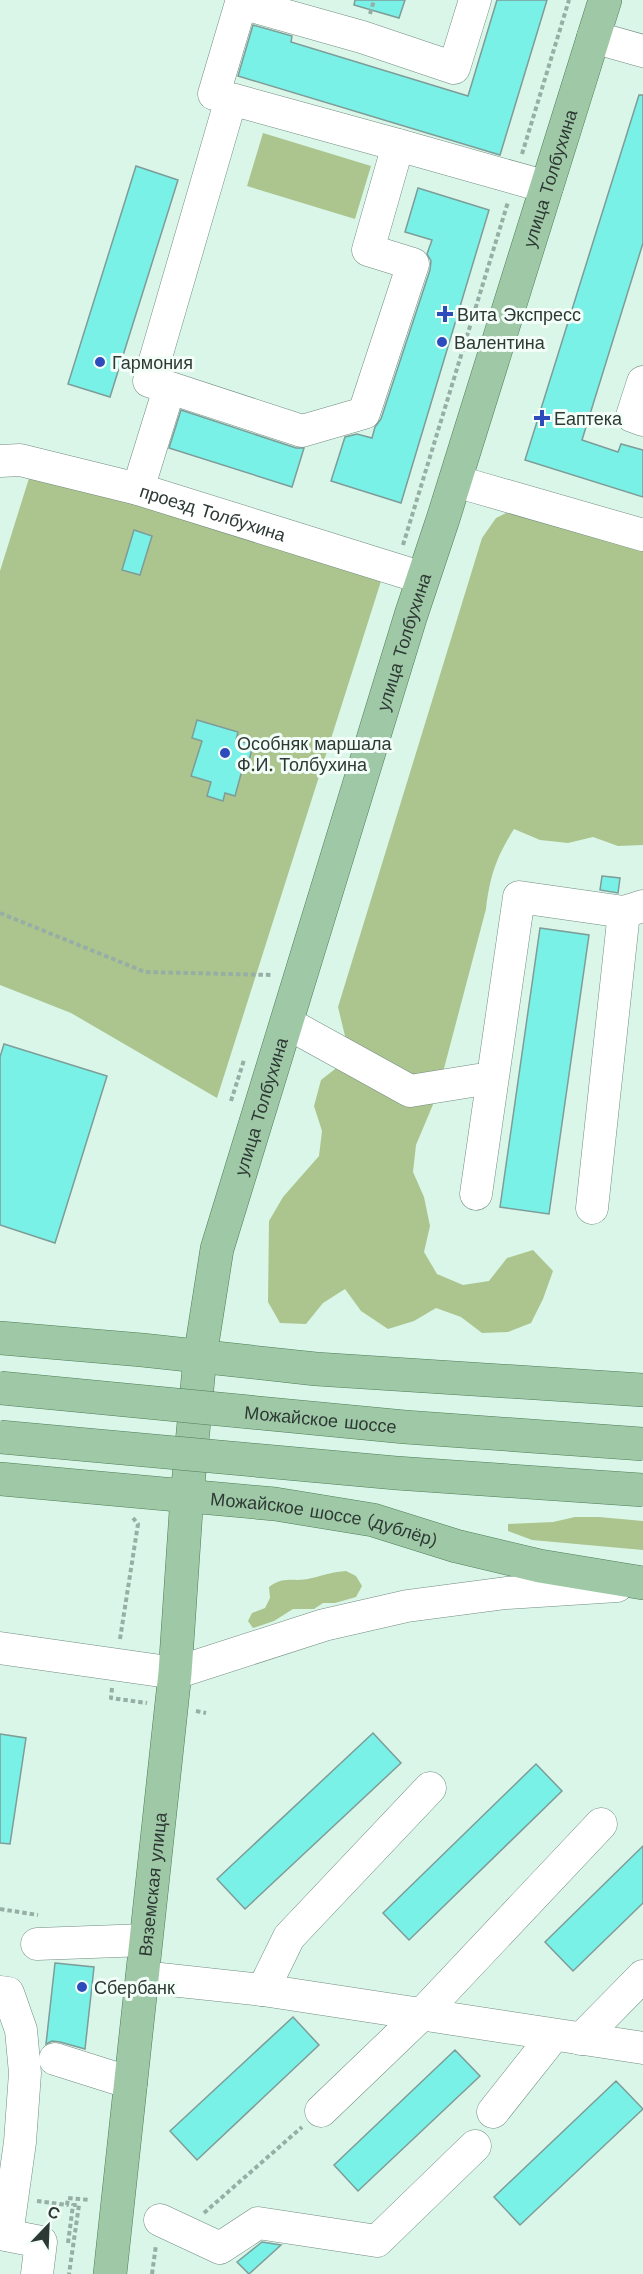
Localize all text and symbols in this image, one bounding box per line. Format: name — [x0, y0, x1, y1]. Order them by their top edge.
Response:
street label: улица Толбухина — [518, 106, 581, 250]
place label: Вита Экспресс — [457, 304, 581, 325]
marker: Вита Экспресс — [438, 307, 452, 321]
place label: Валентина — [454, 332, 546, 353]
marker: Валентина — [435, 335, 449, 349]
place label: Гармония — [112, 352, 193, 373]
marker: Гармония — [93, 355, 107, 369]
place label: Еаптека — [554, 408, 623, 429]
marker: Еаптека — [535, 411, 549, 425]
street label: проезд Толбухина — [137, 480, 289, 545]
street label: улица Толбухина — [372, 569, 435, 713]
place label: Особняк маршала Ф.И. Толбухина — [237, 733, 393, 775]
marker: Особняк маршала Ф.И. Толбухина — [218, 746, 232, 760]
street label: улица Толбухина — [230, 1034, 292, 1178]
street label: Можайское шоссе — [243, 1401, 398, 1437]
street label: Можайское шоссе (дублёр) — [209, 1488, 440, 1550]
street label: Вяземская улица — [134, 1810, 170, 1957]
place label: Сбербанк — [94, 1977, 175, 1998]
marker: Сбербанк — [75, 1980, 89, 1994]
north arrow — [18, 2196, 78, 2256]
text: С — [45, 2202, 63, 2224]

